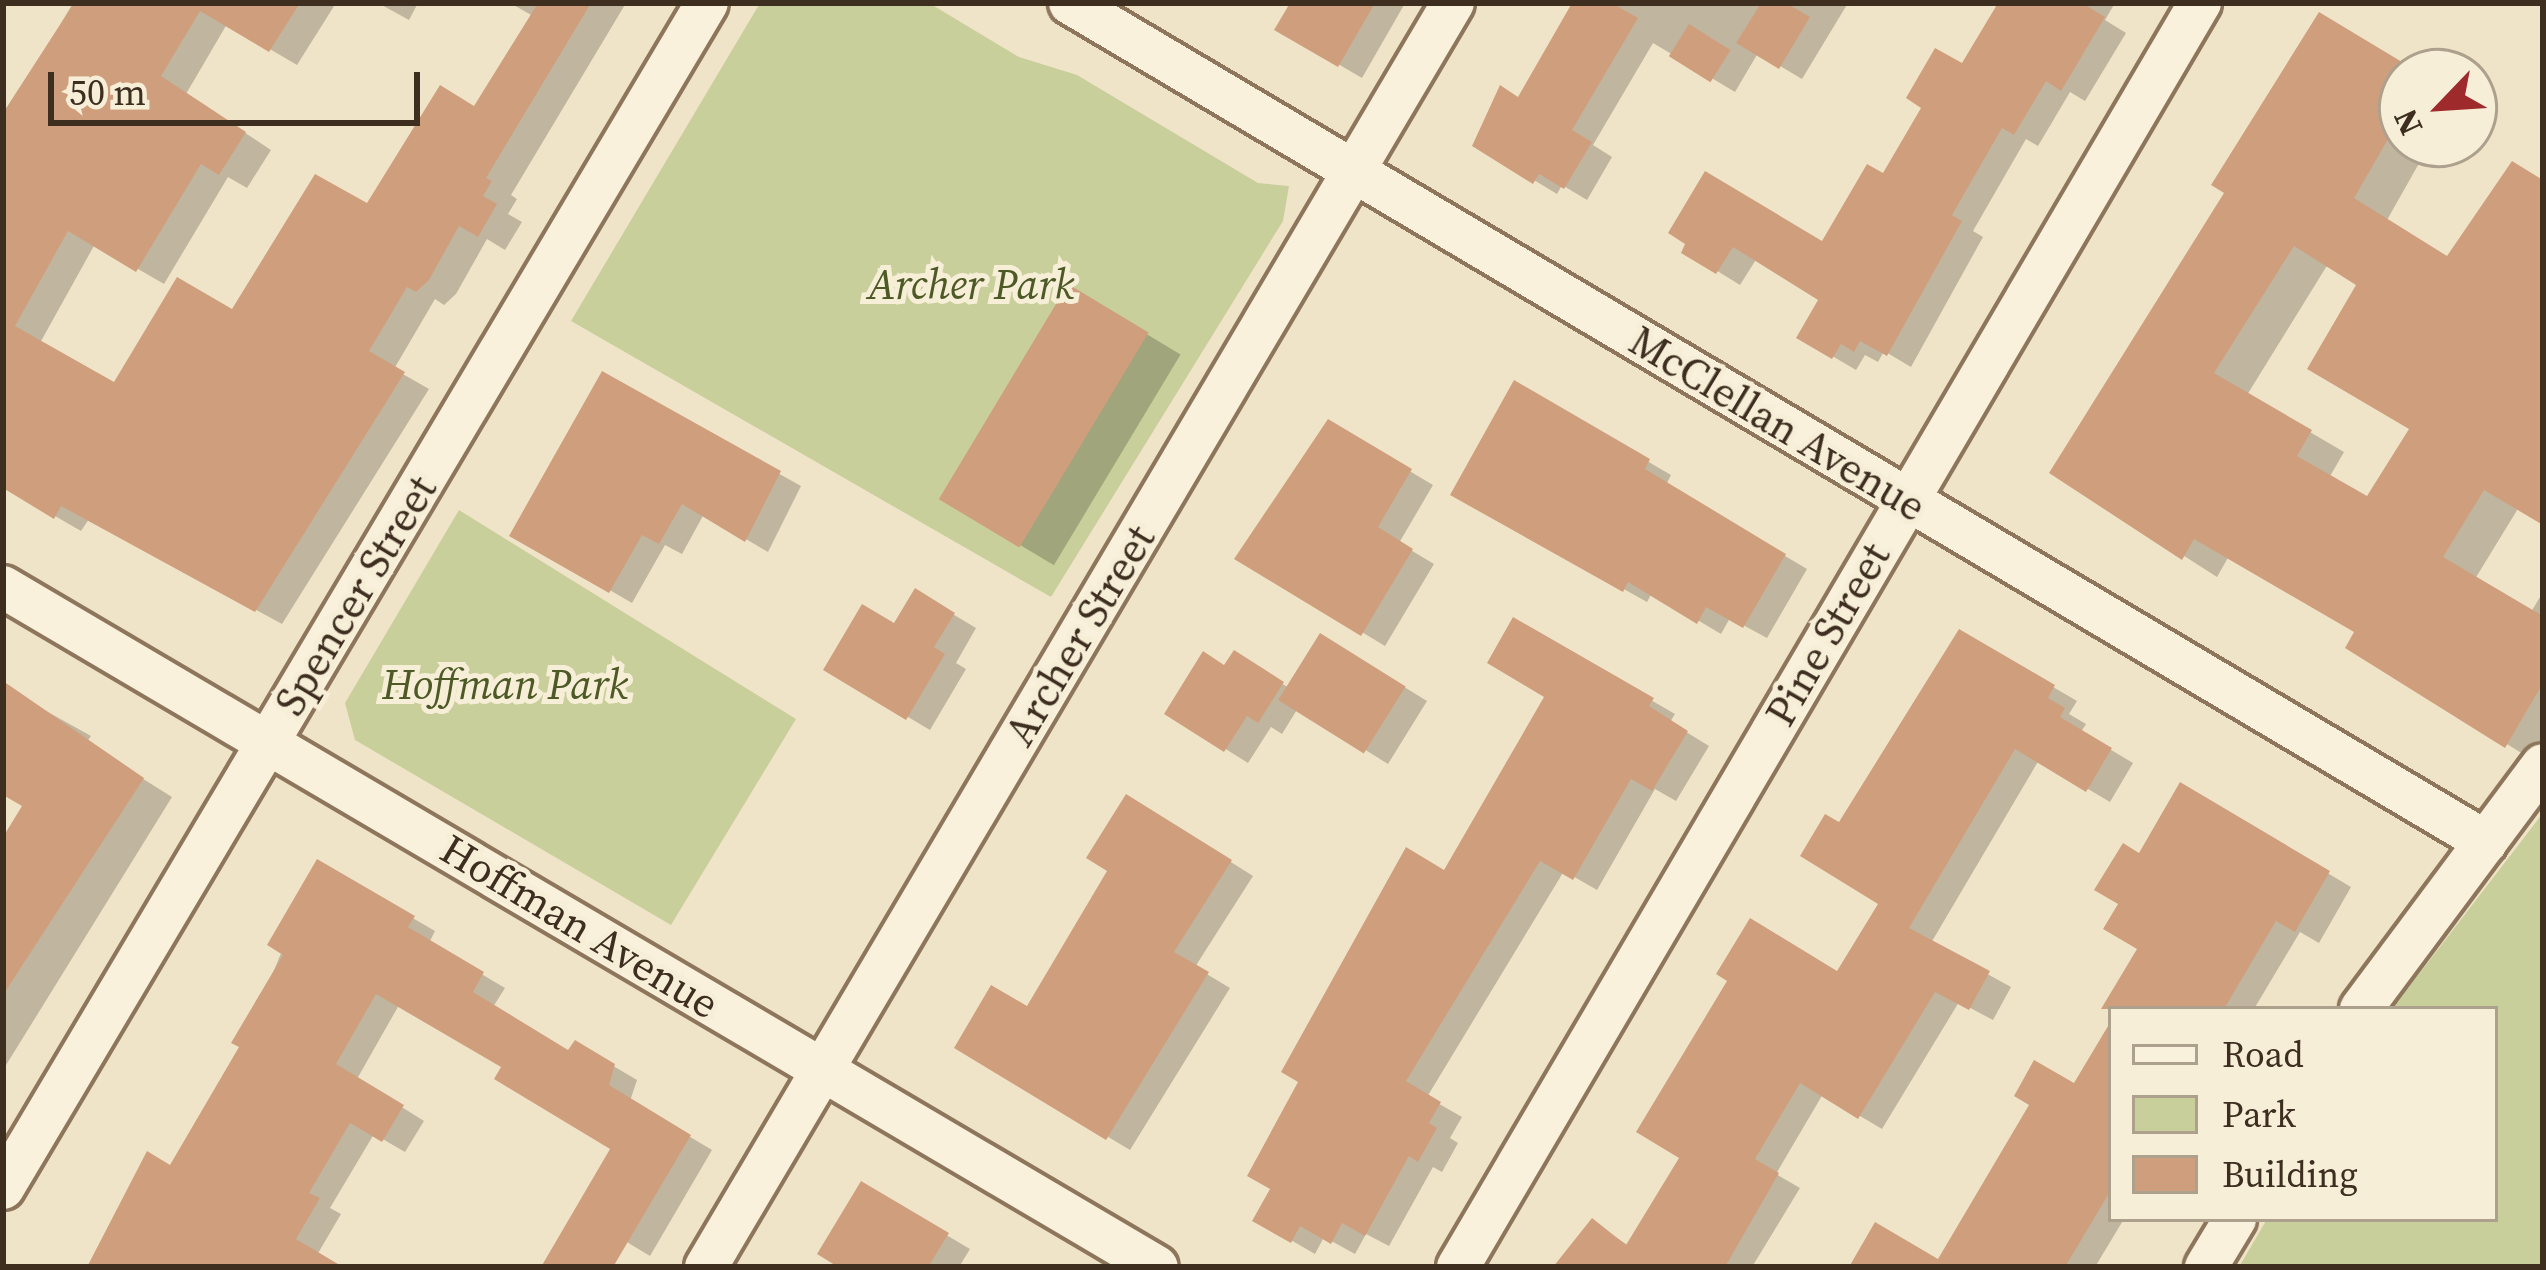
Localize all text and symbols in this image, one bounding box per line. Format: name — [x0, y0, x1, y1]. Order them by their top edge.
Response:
scale bar — [54, 48, 426, 122]
north arrow — [2378, 48, 2498, 168]
text: 50 m — [69, 68, 146, 117]
text: N — [2382, 102, 2433, 143]
park label: Archer Park — [868, 259, 1074, 309]
street label: McClellan Avenue — [1621, 315, 1935, 531]
street label: Spencer Street — [264, 466, 446, 724]
street label: Archer Street — [994, 516, 1164, 754]
street label: Pine Street — [1754, 534, 1900, 734]
park label: Hoffman Park — [382, 659, 628, 709]
street label: Hoffman Avenue — [432, 823, 728, 1029]
legend — [2108, 1006, 2498, 1222]
text: Road — [2222, 1030, 2304, 1079]
text: Park — [2222, 1090, 2296, 1139]
text: Building — [2222, 1150, 2358, 1199]

